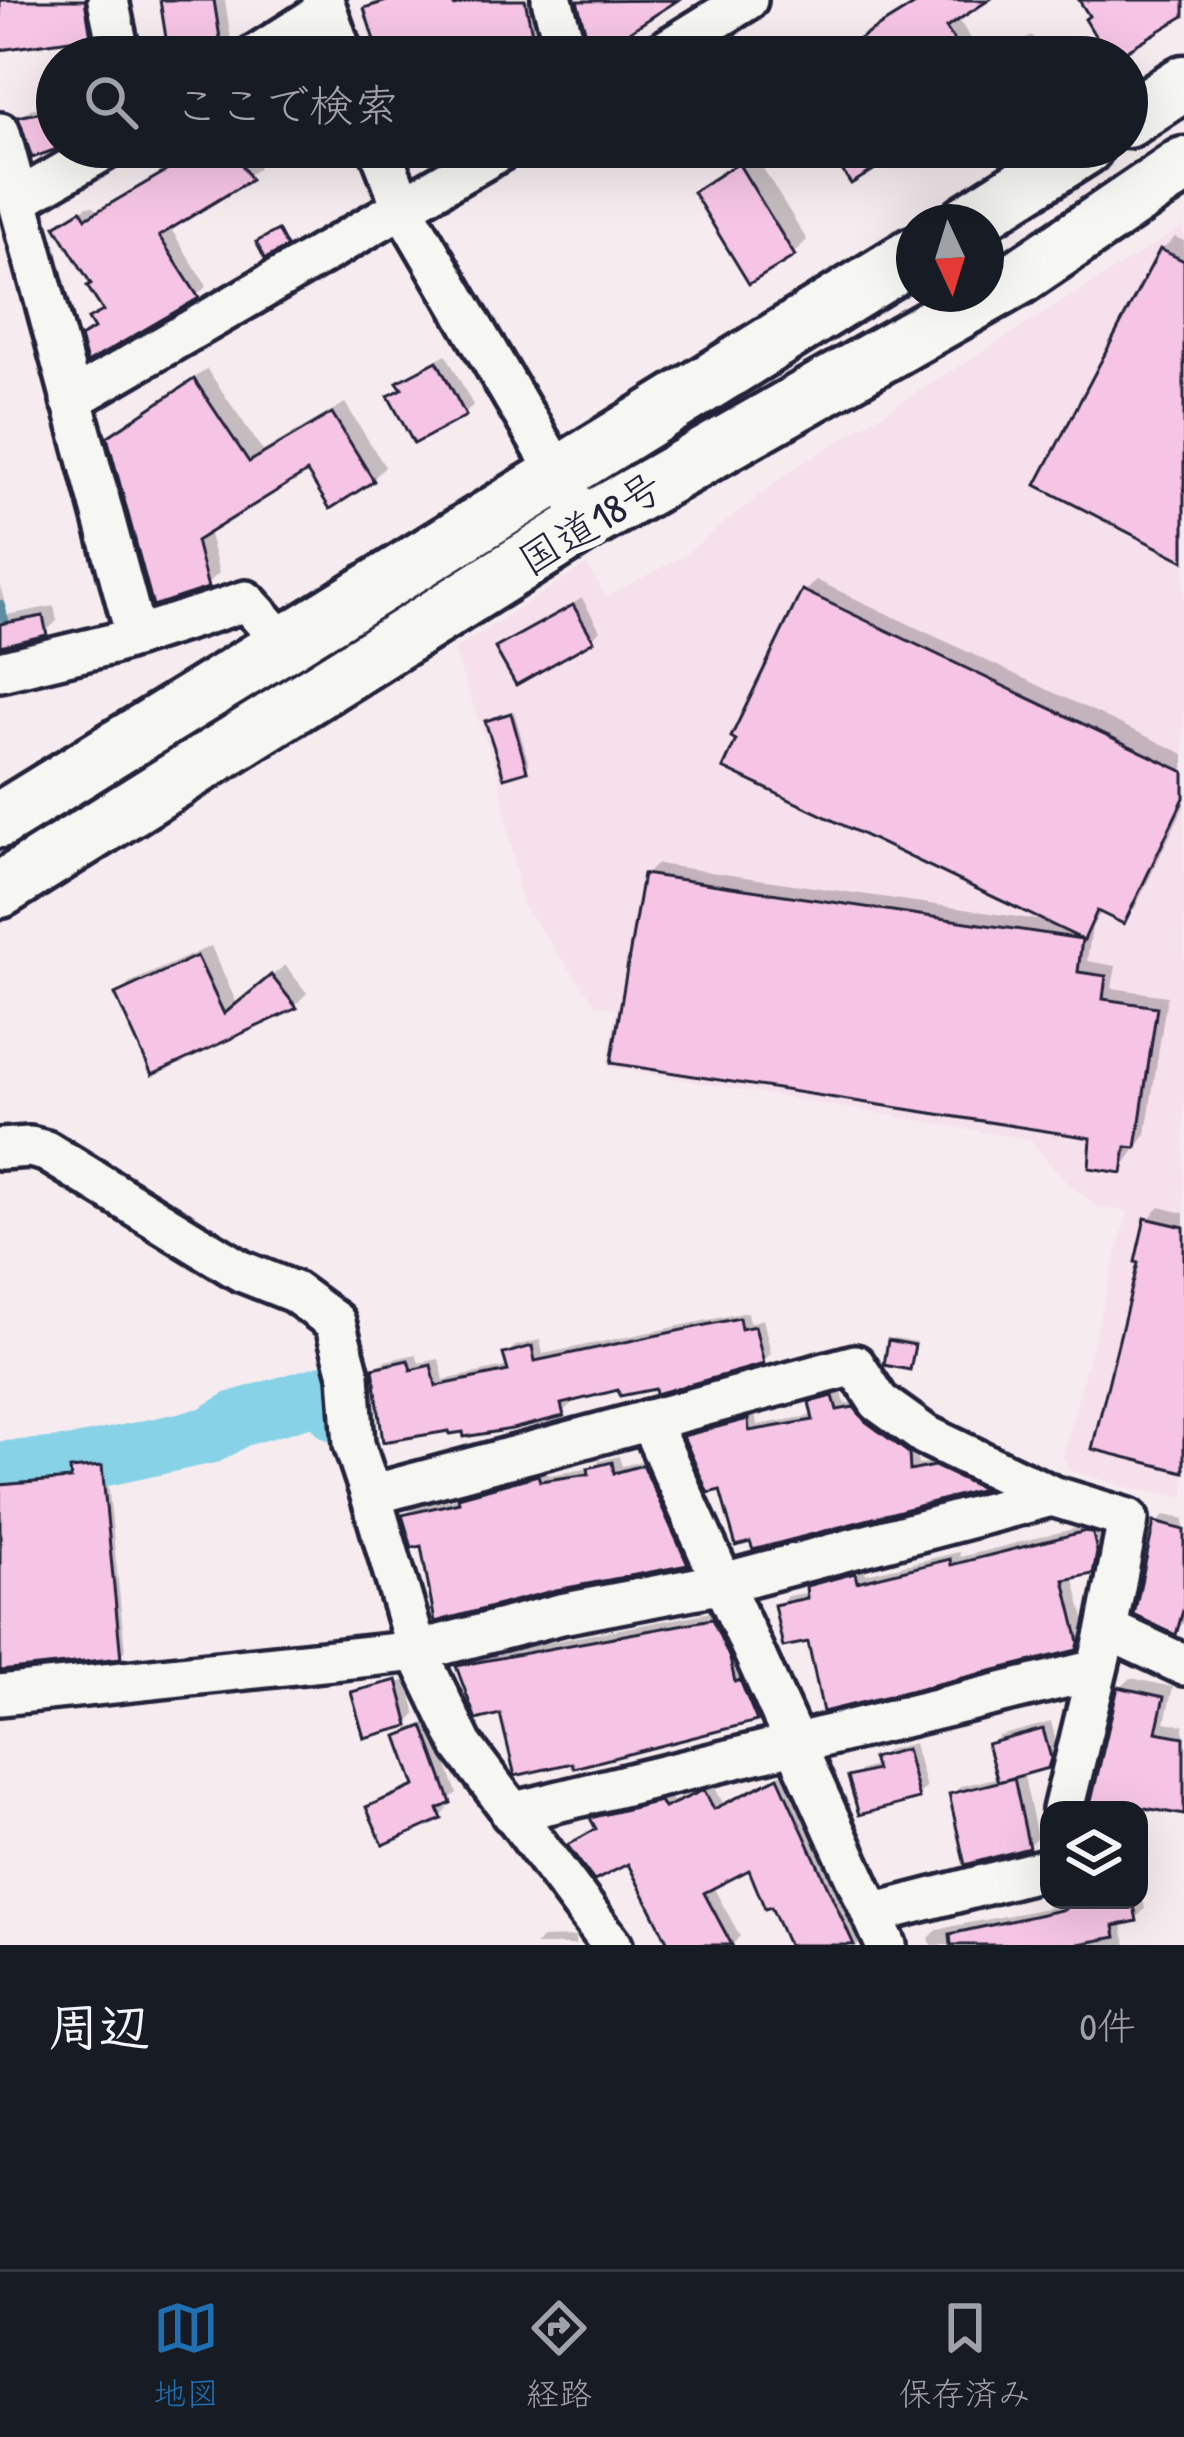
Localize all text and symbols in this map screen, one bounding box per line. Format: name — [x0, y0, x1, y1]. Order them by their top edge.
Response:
search box — [36, 36, 1148, 168]
icon: search — [78, 69, 144, 135]
text: ここで検索 — [174, 74, 399, 135]
north arrow — [896, 204, 1004, 312]
street label: 国道18号 — [507, 457, 673, 588]
map controls — [1040, 1801, 1148, 1909]
button: layers — [1040, 1801, 1148, 1909]
text: 周辺 — [48, 1992, 150, 2061]
text: 0件 — [1080, 1999, 1136, 2052]
tab: 地図 — [153, 2295, 219, 2415]
tab: 経路 — [526, 2295, 592, 2415]
tab: 保存済み — [899, 2295, 1031, 2415]

